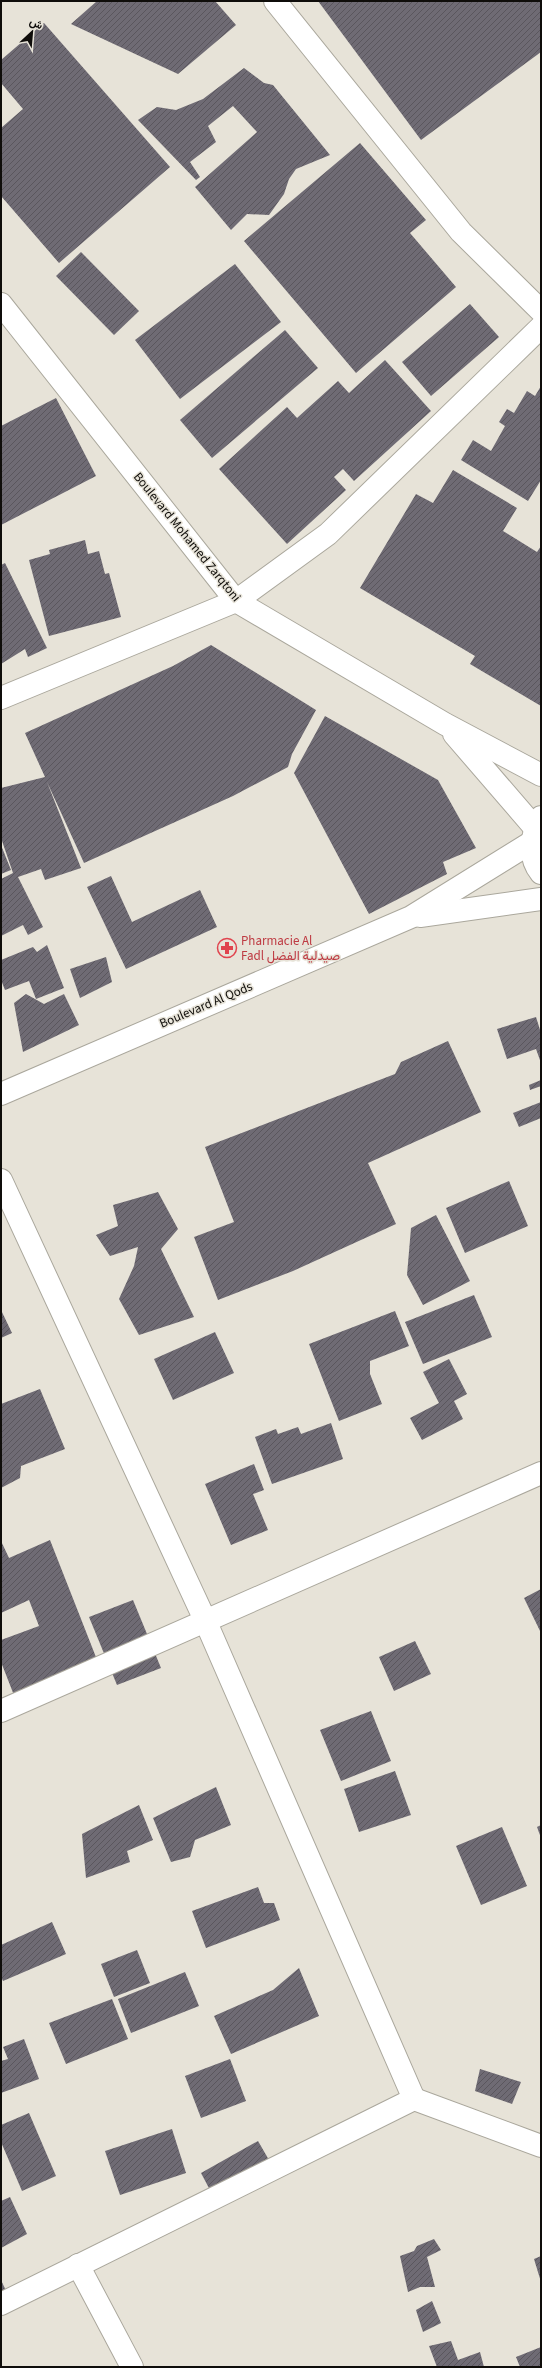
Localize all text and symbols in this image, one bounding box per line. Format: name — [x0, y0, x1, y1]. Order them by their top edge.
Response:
north arrow — [12, 12, 52, 52]
text: ش — [27, 14, 45, 33]
street label: Boulevard Mohamed Zarqtoni — [129, 468, 245, 606]
place label: Pharmacie Al Fadl صيدلية الفضل — [241, 932, 340, 965]
pharmacy icon: Pharmacie Al Fadl صيدلية الفضل — [216, 937, 238, 959]
street label: Boulevard Al Qods — [157, 977, 256, 1033]

